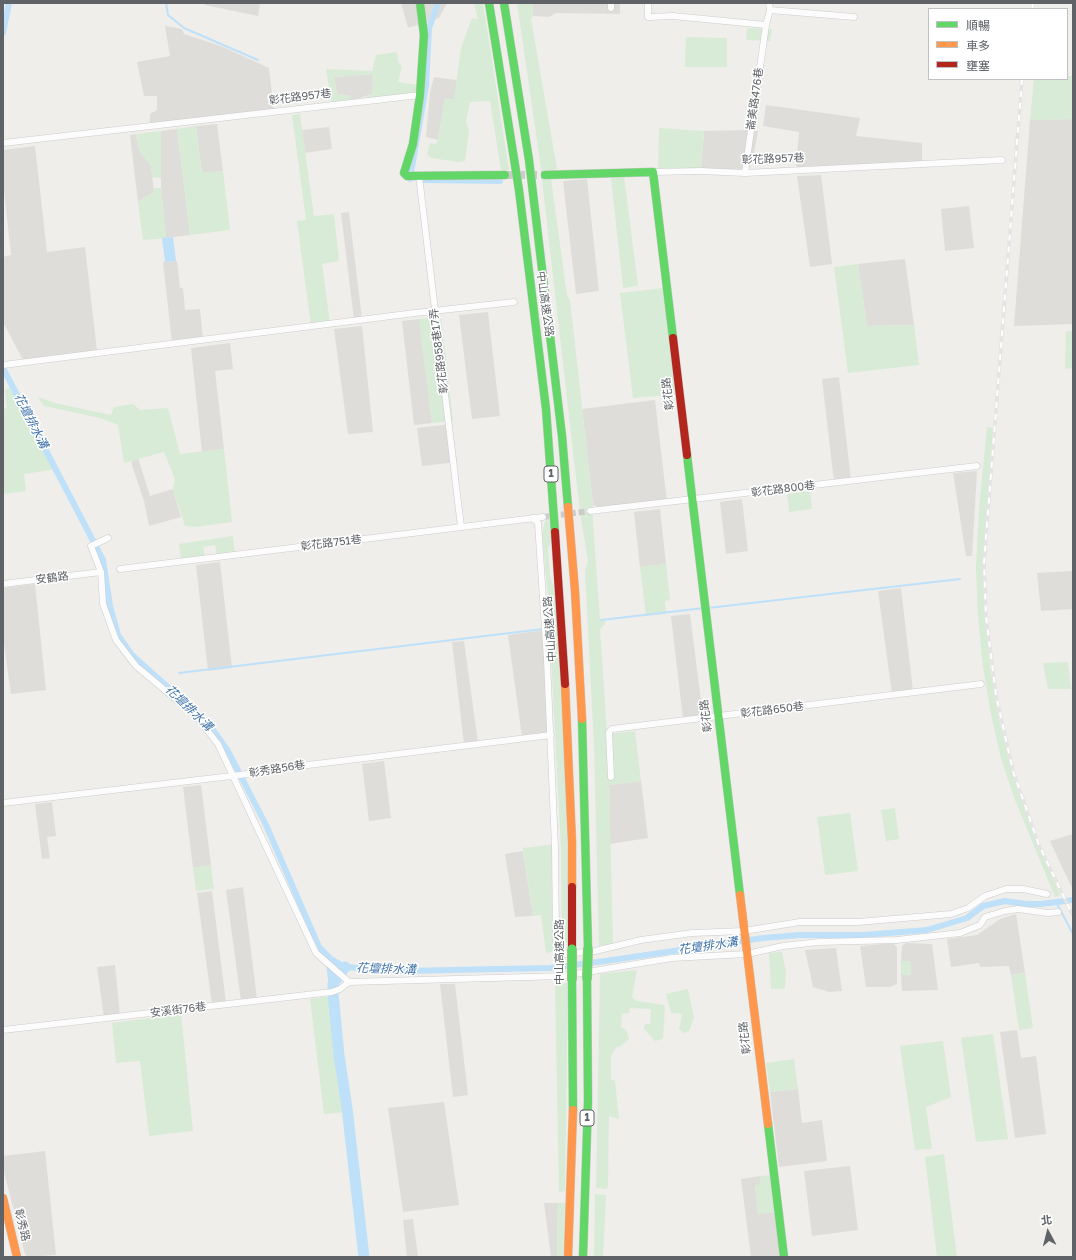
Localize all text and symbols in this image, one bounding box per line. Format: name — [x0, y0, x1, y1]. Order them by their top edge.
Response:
legend — [928, 8, 1068, 80]
text: 順暢 — [966, 18, 990, 33]
text: 車多 — [966, 38, 990, 53]
text: 壅塞 — [966, 58, 990, 73]
street label: 崙美路476巷 — [744, 67, 766, 131]
street label: 彰花路957巷 — [268, 87, 332, 107]
street label: 彰花路957巷 — [741, 151, 805, 167]
street label: 中山高速公路 — [534, 270, 556, 338]
street label: 彰花路958巷17弄 — [427, 308, 451, 394]
street label: 彰花路 — [659, 377, 677, 411]
water label: 花壇排水溝 — [11, 391, 51, 451]
road number: 1 — [544, 466, 558, 482]
street label: 彰花路800巷 — [750, 479, 816, 499]
street label: 彰花路751巷 — [300, 533, 362, 553]
street label: 安鶴路 — [35, 569, 69, 587]
street label: 中山高速公路 — [541, 596, 559, 662]
water label: 花壇排水溝 — [162, 682, 216, 734]
street label: 彰花路 — [697, 699, 715, 733]
street label: 彰花路650巷 — [740, 700, 804, 720]
street label: 彰秀路56巷 — [248, 758, 306, 780]
street label: 中山高速公路 — [553, 919, 567, 985]
water label: 花壇排水溝 — [677, 935, 739, 957]
water label: 花壇排水溝 — [356, 961, 416, 977]
street label: 安溪街76巷 — [149, 1000, 207, 1020]
street label: 彰花路 — [736, 1021, 754, 1055]
road number: 1 — [580, 1110, 594, 1126]
street label: 彰秀路 — [12, 1207, 32, 1243]
north arrow — [1028, 1212, 1068, 1252]
text: 北 — [1040, 1212, 1053, 1227]

